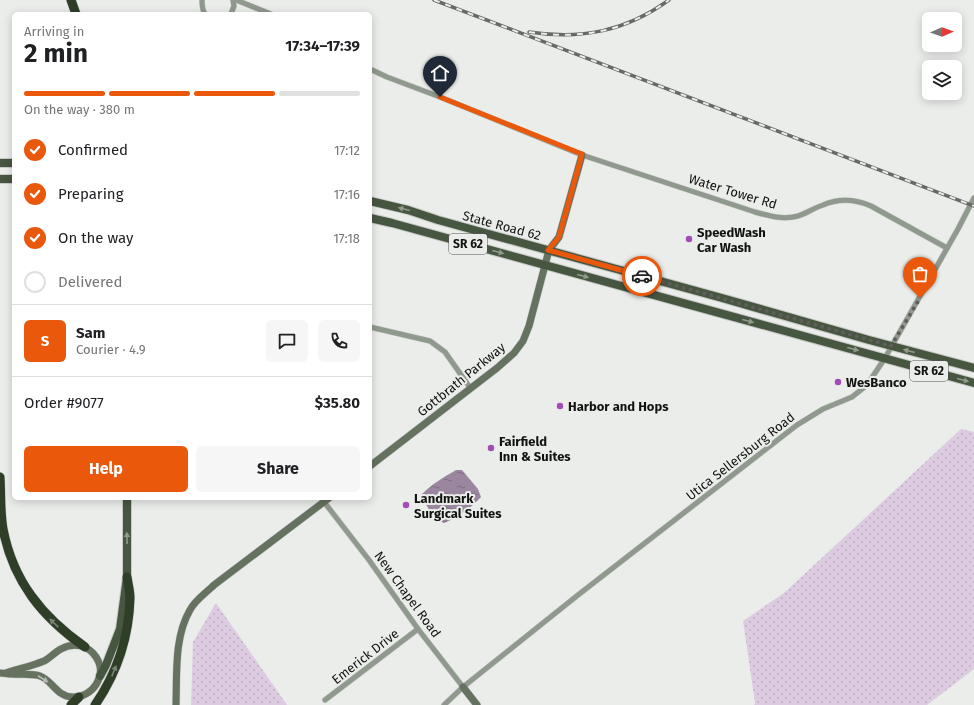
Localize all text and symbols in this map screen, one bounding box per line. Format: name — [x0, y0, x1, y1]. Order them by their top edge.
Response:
north arrow — [922, 12, 962, 52]
map controls — [922, 12, 962, 100]
text: Arriving in — [24, 24, 84, 39]
text: 17:34–17:39 — [285, 37, 360, 55]
text: 2 min — [24, 38, 88, 69]
pin — [423, 56, 457, 97]
button: layers — [922, 60, 962, 100]
icon: home — [429, 62, 451, 84]
text: On the way · 380 m — [24, 102, 135, 117]
icon: check — [24, 139, 46, 161]
text: Confirmed — [58, 141, 128, 159]
text: 17:12 — [334, 143, 360, 158]
street label: Water Tower Rd — [687, 171, 779, 212]
icon: check — [24, 183, 46, 205]
text: Preparing — [58, 185, 123, 203]
text: 17:16 — [333, 187, 360, 202]
one-way arrow — [398, 206, 410, 212]
street label: State Road 62 — [461, 208, 543, 243]
place label: SpeedWash Car Wash — [697, 225, 766, 255]
icon: check — [24, 227, 46, 249]
text: On the way — [58, 229, 133, 247]
text: 17:18 — [333, 231, 360, 246]
road number: SR 62 — [449, 234, 487, 254]
marker: SpeedWash Car Wash — [684, 234, 694, 244]
one-way arrow — [492, 249, 504, 255]
courier — [622, 256, 662, 296]
pin — [903, 257, 937, 298]
icon: bag — [909, 263, 931, 285]
icon: car — [631, 265, 653, 287]
text: Delivered — [58, 273, 122, 291]
one-way arrow — [576, 273, 589, 279]
one-way arrow — [742, 318, 754, 324]
button: chat — [266, 320, 308, 362]
button: phone — [318, 320, 360, 362]
text: Sam — [76, 324, 105, 342]
text: S — [41, 332, 49, 350]
street label: Gottbrath Parkway — [415, 339, 509, 419]
text: Courier · 4.9 — [76, 342, 146, 357]
one-way arrow — [846, 347, 859, 353]
one-way arrow — [903, 347, 915, 353]
road number: SR 62 — [910, 361, 948, 381]
place label: WesBanco — [846, 375, 907, 390]
marker: WesBanco — [833, 377, 843, 387]
one-way arrow — [957, 377, 969, 383]
text: Order #9077 — [24, 394, 104, 412]
text: $35.80 — [315, 394, 360, 412]
place label: Harbor and Hops — [568, 399, 669, 414]
marker: Harbor and Hops — [555, 401, 565, 411]
street label: Utica Sellersburg Road — [683, 409, 798, 503]
place label: Fairfield Inn & Suites — [499, 434, 571, 464]
marker: Fairfield Inn & Suites — [486, 443, 496, 453]
button: Help — [24, 446, 188, 492]
button: Share — [196, 446, 360, 492]
place label: Landmark Surgical Suites — [414, 491, 502, 521]
marker: Landmark Surgical Suites — [401, 500, 411, 510]
one-way arrow — [123, 532, 130, 544]
street label: New Chapel Road — [371, 548, 444, 640]
one-way arrow — [49, 618, 59, 627]
street label: Emerick Drive — [329, 626, 402, 687]
one-way arrow — [111, 665, 118, 677]
one-way arrow — [38, 675, 48, 683]

